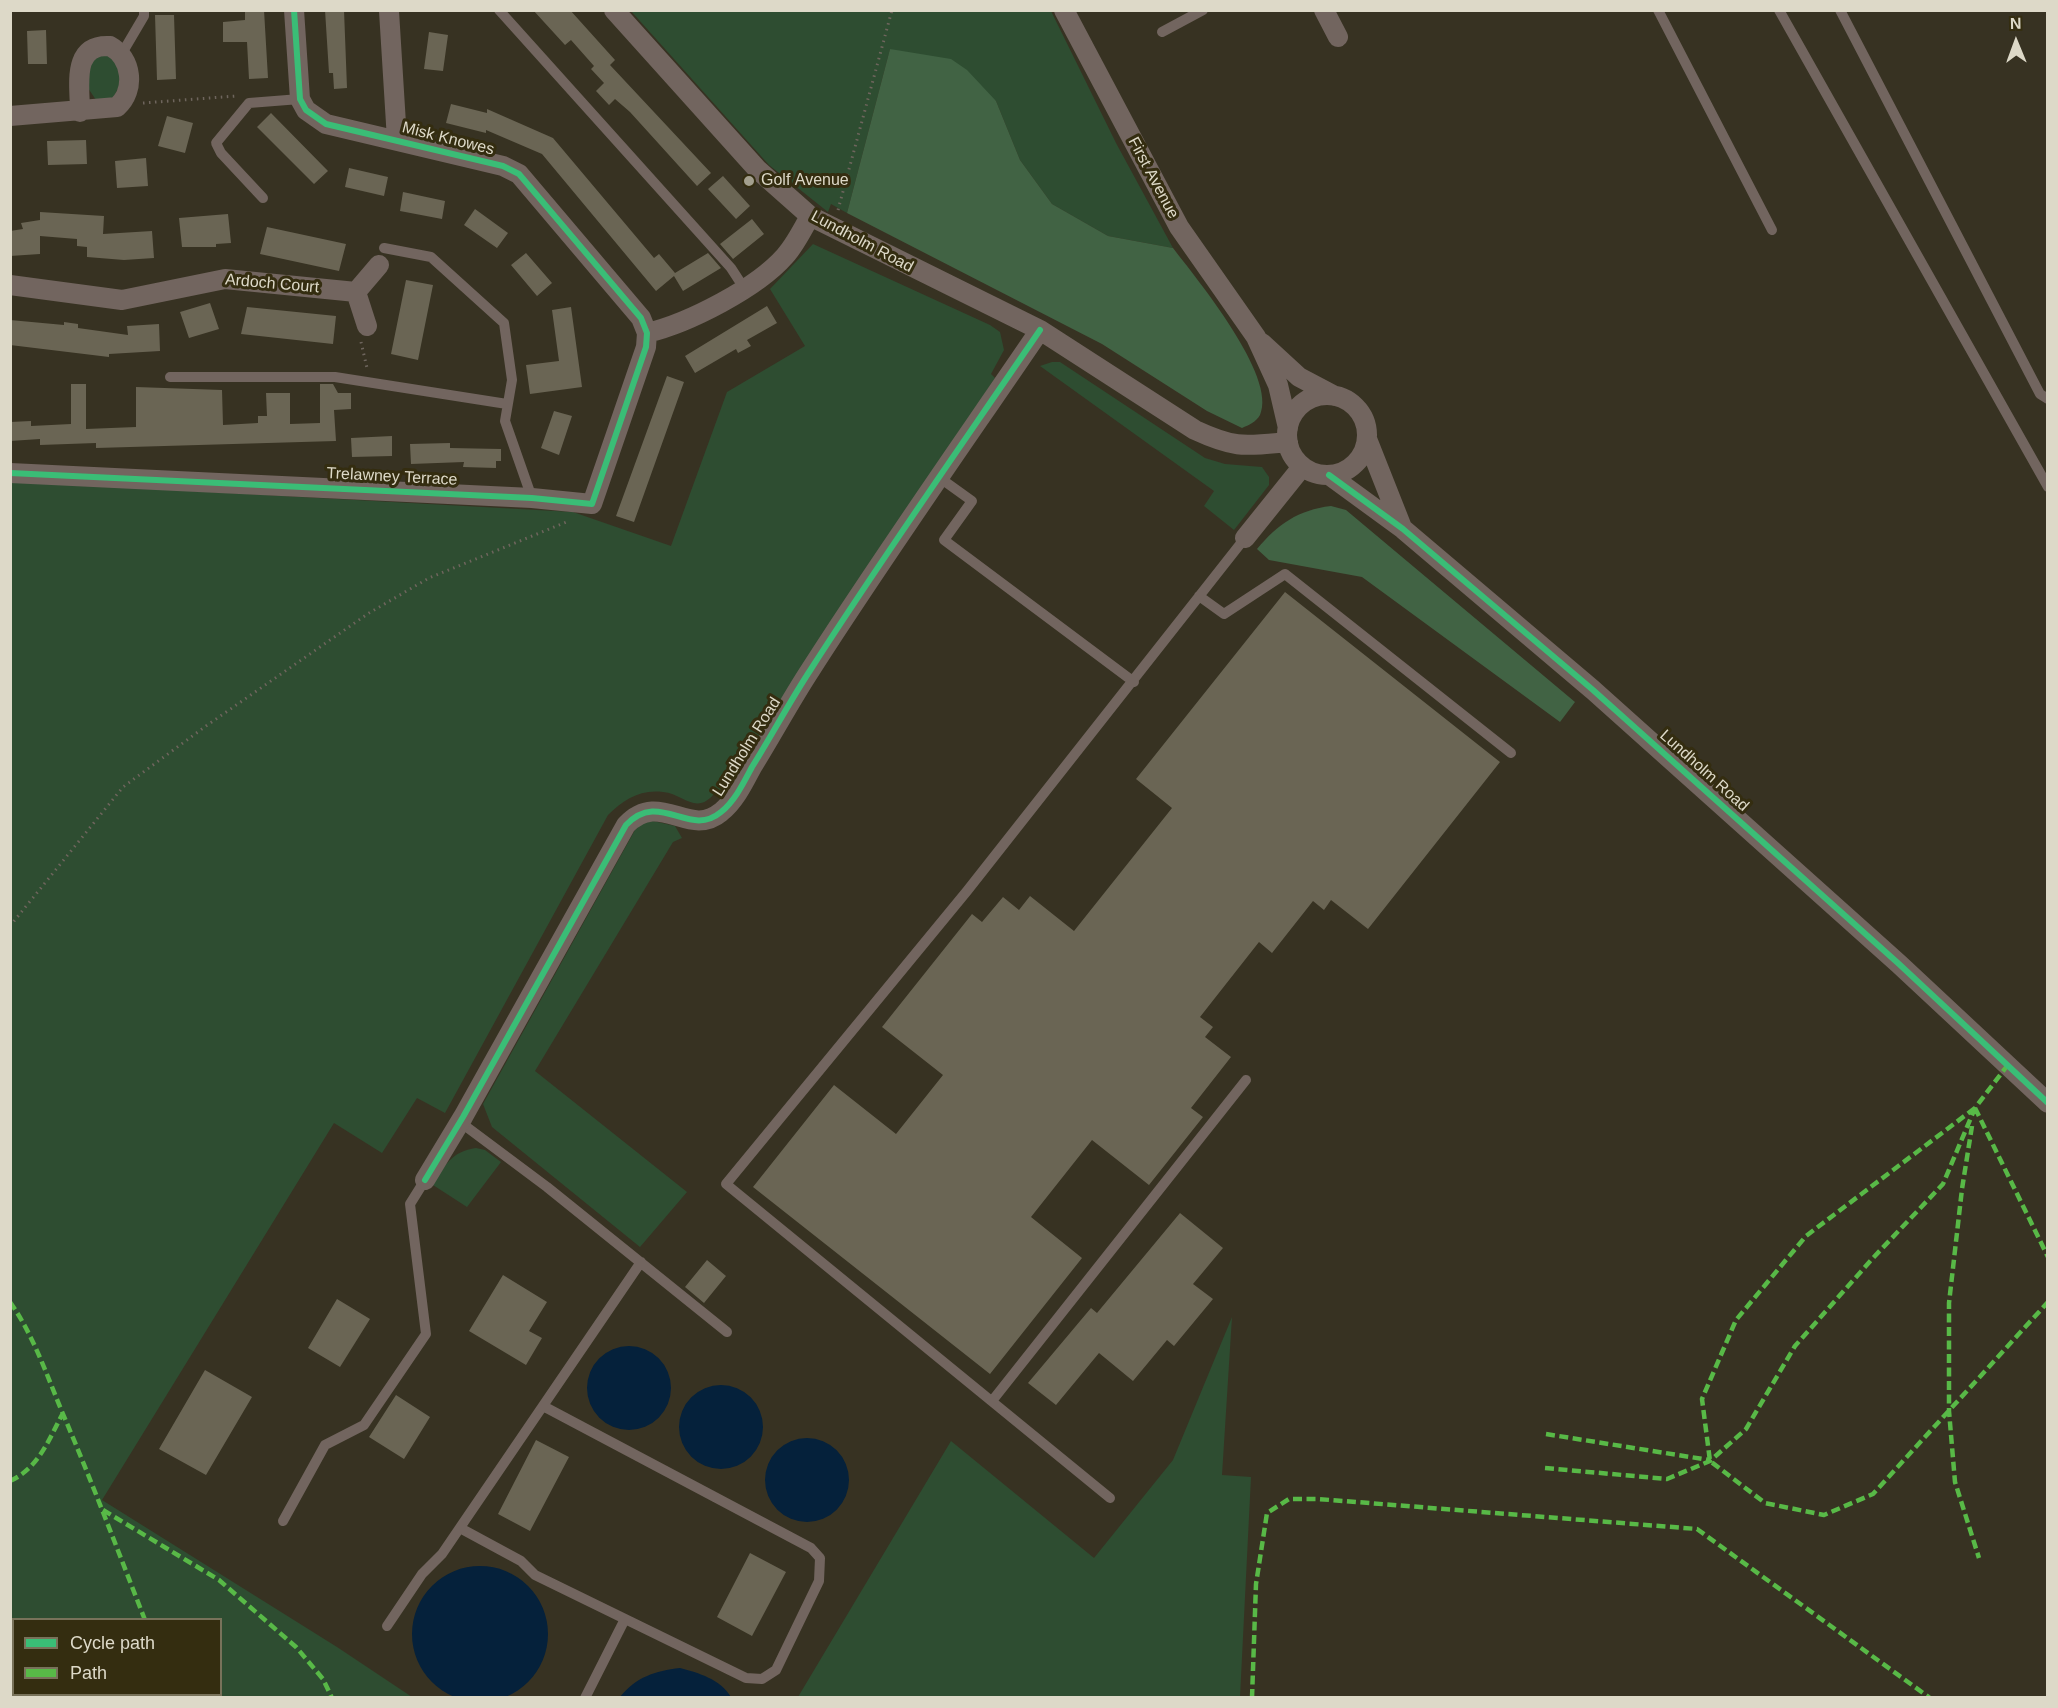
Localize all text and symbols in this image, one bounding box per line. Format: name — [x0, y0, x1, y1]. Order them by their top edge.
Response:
north arrow — [1986, 12, 2046, 72]
text: N — [2010, 15, 2022, 32]
street label: Misk Knowes — [400, 118, 496, 160]
street label: First Avenue — [1124, 134, 1182, 222]
place label: Golf Avenue — [761, 171, 849, 191]
marker: Golf Avenue — [742, 174, 756, 188]
street label: Lundholm Road — [808, 207, 916, 277]
street label: Ardoch Court — [224, 270, 320, 298]
street label: Trelawney Terrace — [326, 464, 458, 490]
street label: Lundholm Road — [709, 694, 785, 800]
street label: Lundholm Road — [1656, 726, 1752, 816]
legend — [12, 1618, 222, 1696]
text: Cycle path — [70, 1633, 155, 1653]
text: Path — [70, 1663, 107, 1683]

